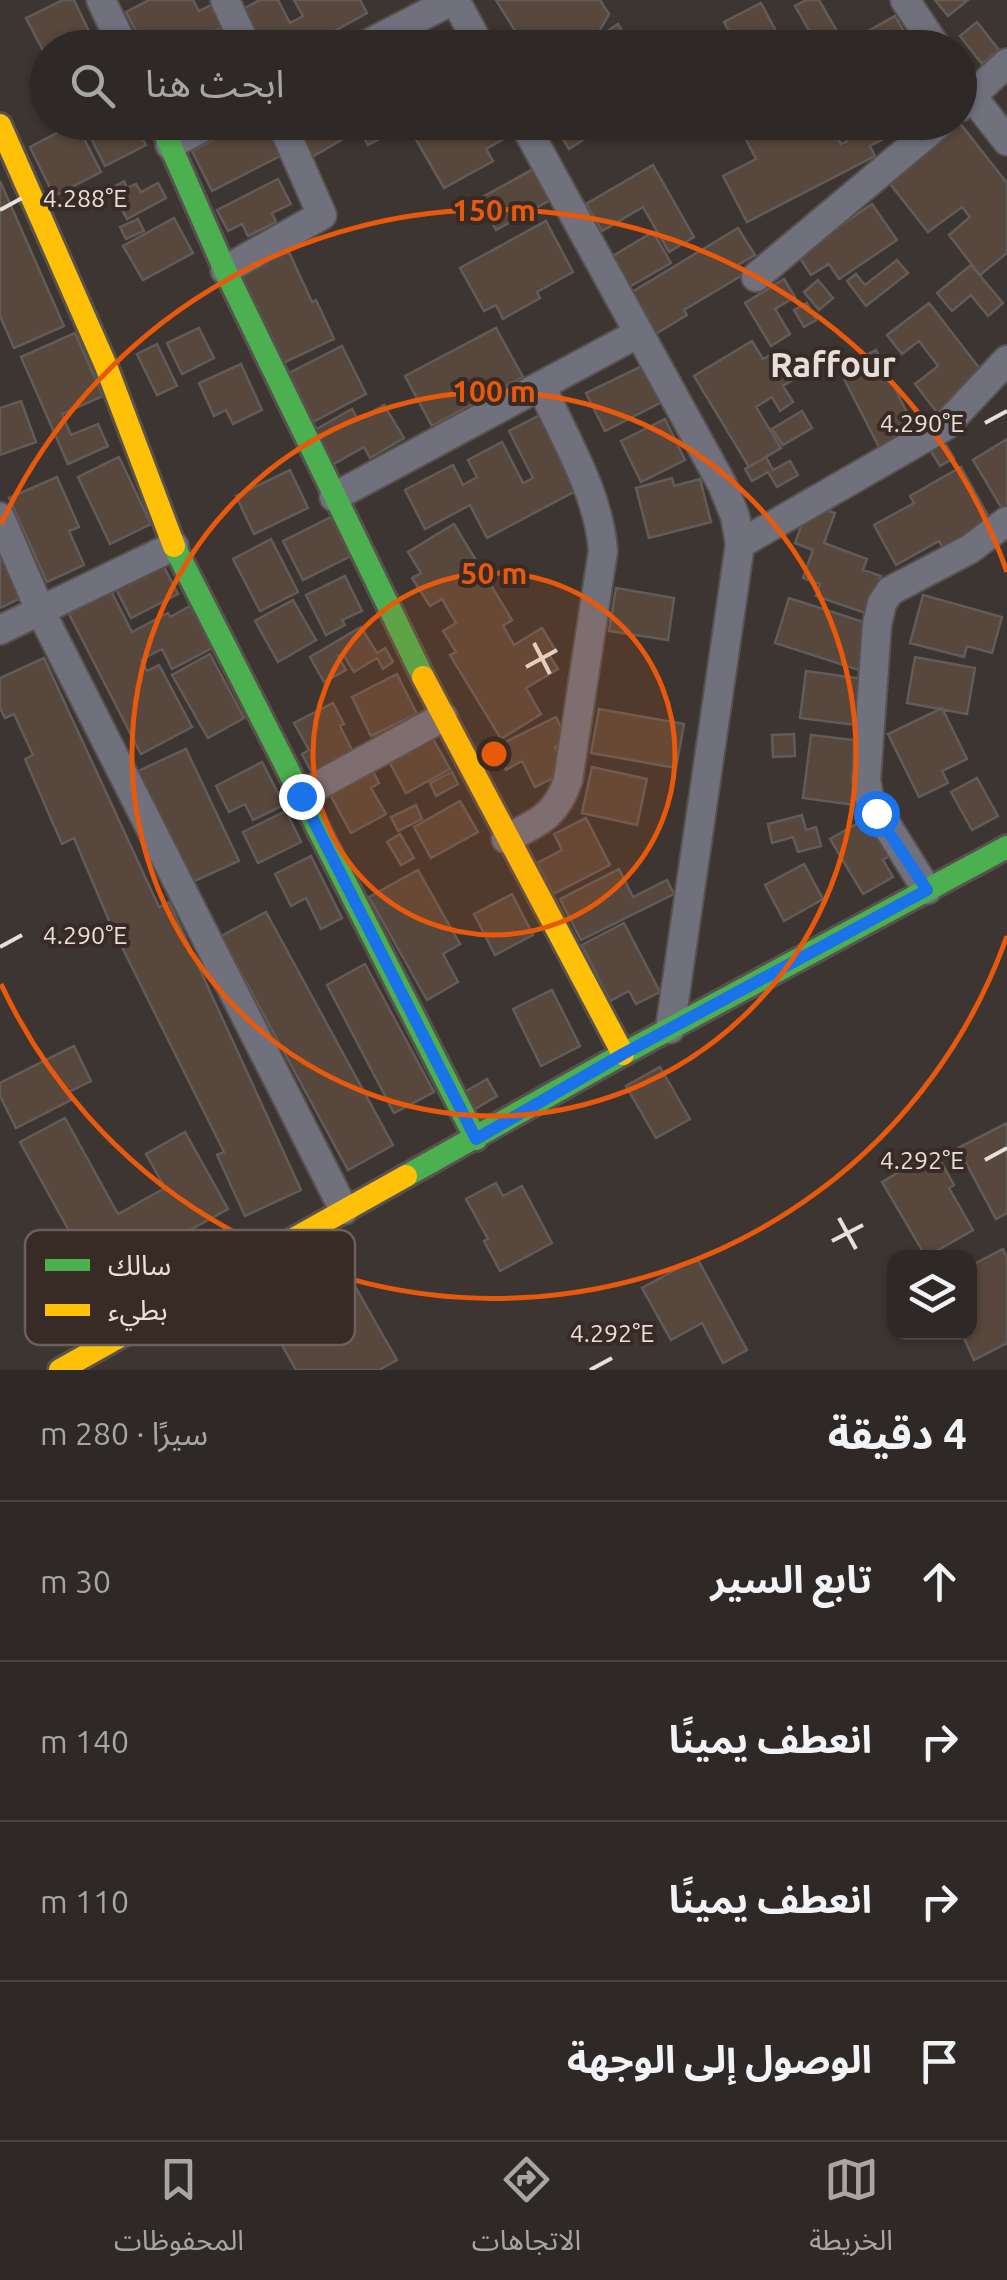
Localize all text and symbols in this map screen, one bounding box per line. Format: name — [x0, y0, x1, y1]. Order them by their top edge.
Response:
search box — [30, 30, 977, 140]
icon: search — [65, 58, 120, 113]
text: ابحث هنا — [145, 62, 285, 104]
text: 4.288°E — [43, 184, 127, 212]
text: 150 m — [452, 193, 536, 227]
district label: Raffour — [770, 344, 897, 384]
text: 100 m — [452, 374, 536, 408]
text: 4.290°E — [880, 409, 964, 437]
text: 50 m — [461, 556, 527, 590]
centre of rings — [476, 736, 512, 772]
route end — [279, 774, 325, 820]
route start — [854, 791, 900, 837]
text: 4.290°E — [43, 921, 127, 949]
text: 4.292°E — [880, 1146, 964, 1174]
legend — [25, 1230, 355, 1345]
text: سالك — [108, 1249, 171, 1280]
map controls — [887, 1250, 977, 1340]
button: layers — [887, 1250, 977, 1340]
text: بطيء — [108, 1294, 168, 1331]
text: 4.292°E — [570, 1319, 654, 1347]
text: 4 دقيقة — [828, 1410, 967, 1457]
text: سيرًا · 280 m — [40, 1415, 208, 1451]
icon: ahead — [912, 1554, 967, 1609]
text: تابع السير — [711, 1558, 872, 1600]
text: 30 m — [40, 1563, 111, 1599]
icon: right — [912, 1714, 967, 1769]
text: انعطف يمينًا — [669, 1718, 872, 1760]
text: 140 m — [40, 1723, 129, 1759]
icon: right — [912, 1874, 967, 1929]
text: انعطف يمينًا — [669, 1878, 872, 1920]
text: 110 m — [40, 1883, 129, 1919]
icon: arrive — [912, 2034, 967, 2089]
text: الوصول إلى الوجهة — [567, 2038, 872, 2080]
tab: المحفوظات — [114, 2152, 244, 2271]
tab: الاتجاهات — [472, 2152, 581, 2271]
tab: الخريطة — [809, 2152, 893, 2271]

